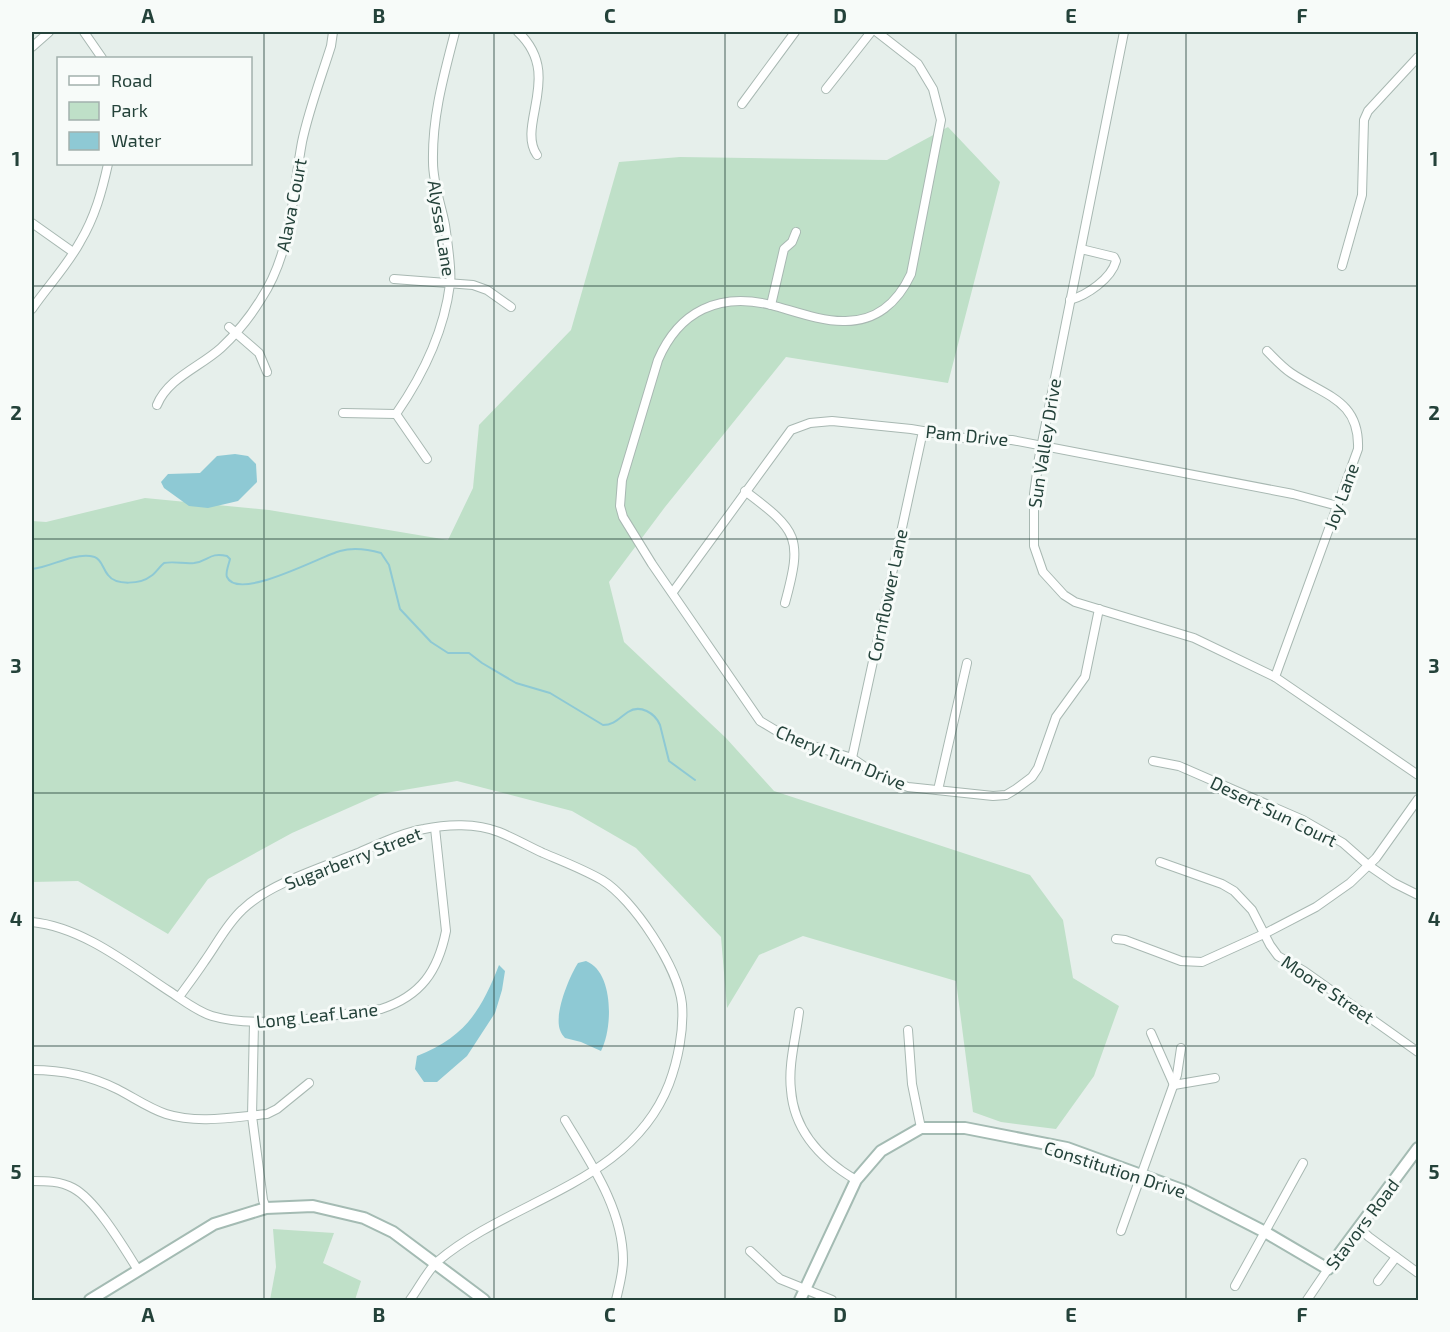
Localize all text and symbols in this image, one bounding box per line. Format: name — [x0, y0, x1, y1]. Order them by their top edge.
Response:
text: A — [141, 3, 155, 27]
text: B — [373, 3, 385, 27]
text: C — [604, 3, 616, 27]
text: D — [833, 3, 847, 27]
text: E — [1065, 3, 1077, 27]
text: F — [1296, 3, 1308, 27]
legend — [57, 57, 252, 165]
text: Road — [111, 69, 152, 91]
text: Park — [111, 99, 148, 121]
text: Water — [111, 129, 161, 151]
text: 1 — [12, 146, 20, 170]
text: 1 — [1430, 146, 1438, 170]
street label: Alava Court — [271, 156, 311, 254]
street label: Alyssa Lane — [424, 178, 460, 278]
street label: Sun Valley Drive — [1023, 377, 1065, 509]
text: 2 — [10, 400, 22, 424]
text: 2 — [1428, 400, 1440, 424]
street label: Pam Drive — [925, 420, 1009, 450]
street label: Joy Lane — [1319, 460, 1363, 532]
street label: Cornflower Lane — [862, 527, 912, 663]
text: 3 — [10, 653, 22, 677]
text: 3 — [1428, 653, 1440, 677]
street label: Cheryl Turn Drive — [773, 720, 909, 794]
street label: Desert Sun Court — [1207, 771, 1341, 851]
street label: Sugarberry Street — [281, 822, 425, 894]
text: 4 — [10, 906, 23, 930]
text: 4 — [1428, 906, 1441, 930]
street label: Moore Street — [1278, 950, 1379, 1028]
street label: Long Leaf Lane — [255, 998, 379, 1032]
street label: Constitution Drive — [1042, 1136, 1188, 1202]
text: 5 — [10, 1159, 22, 1183]
text: 5 — [1428, 1159, 1440, 1183]
street label: Stavors Road — [1321, 1174, 1403, 1274]
text: A — [141, 1302, 155, 1326]
text: B — [373, 1302, 385, 1326]
text: C — [604, 1302, 616, 1326]
text: D — [833, 1302, 847, 1326]
text: E — [1065, 1302, 1077, 1326]
text: F — [1296, 1302, 1308, 1326]

